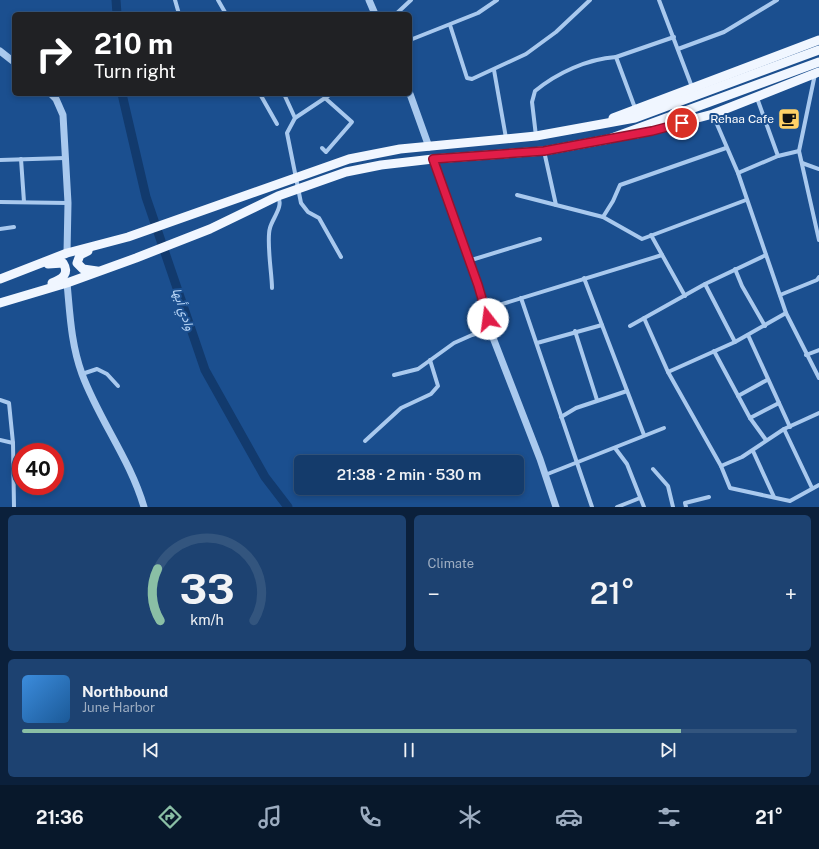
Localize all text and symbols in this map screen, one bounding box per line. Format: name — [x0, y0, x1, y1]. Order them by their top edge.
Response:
text: 210 m — [94, 27, 173, 60]
icon: right — [28, 28, 80, 80]
text: Turn right — [94, 61, 176, 82]
pin — [665, 106, 699, 140]
cafe icon: Rehaa Cafe — [776, 106, 802, 132]
icon: arrive — [671, 112, 693, 134]
place label: Rehaa Cafe — [710, 112, 774, 126]
water label: وادي أبها — [166, 286, 198, 334]
position arrow — [467, 298, 509, 340]
speed limit sign: 40 — [12, 443, 64, 495]
text: 21:38 · 2 min · 530 m — [337, 466, 481, 483]
text: Climate — [428, 556, 474, 571]
text: 33 — [179, 564, 234, 613]
text: 21° — [590, 575, 635, 611]
text: − — [428, 581, 440, 607]
text: + — [785, 581, 797, 607]
text: km/h — [190, 611, 224, 628]
text: Northbound — [82, 683, 168, 700]
text: June Harbor — [82, 700, 155, 715]
icon: previous — [140, 739, 162, 761]
icon: pause — [398, 739, 420, 761]
icon: next — [657, 739, 679, 761]
icon: directions — [156, 803, 184, 831]
icon: music — [256, 803, 284, 831]
icon: phone — [356, 803, 384, 831]
icon: climate — [456, 803, 484, 831]
icon: car — [555, 803, 583, 831]
icon: filters — [655, 803, 683, 831]
text: 21:36 — [36, 807, 84, 828]
text: 21° — [755, 807, 783, 828]

